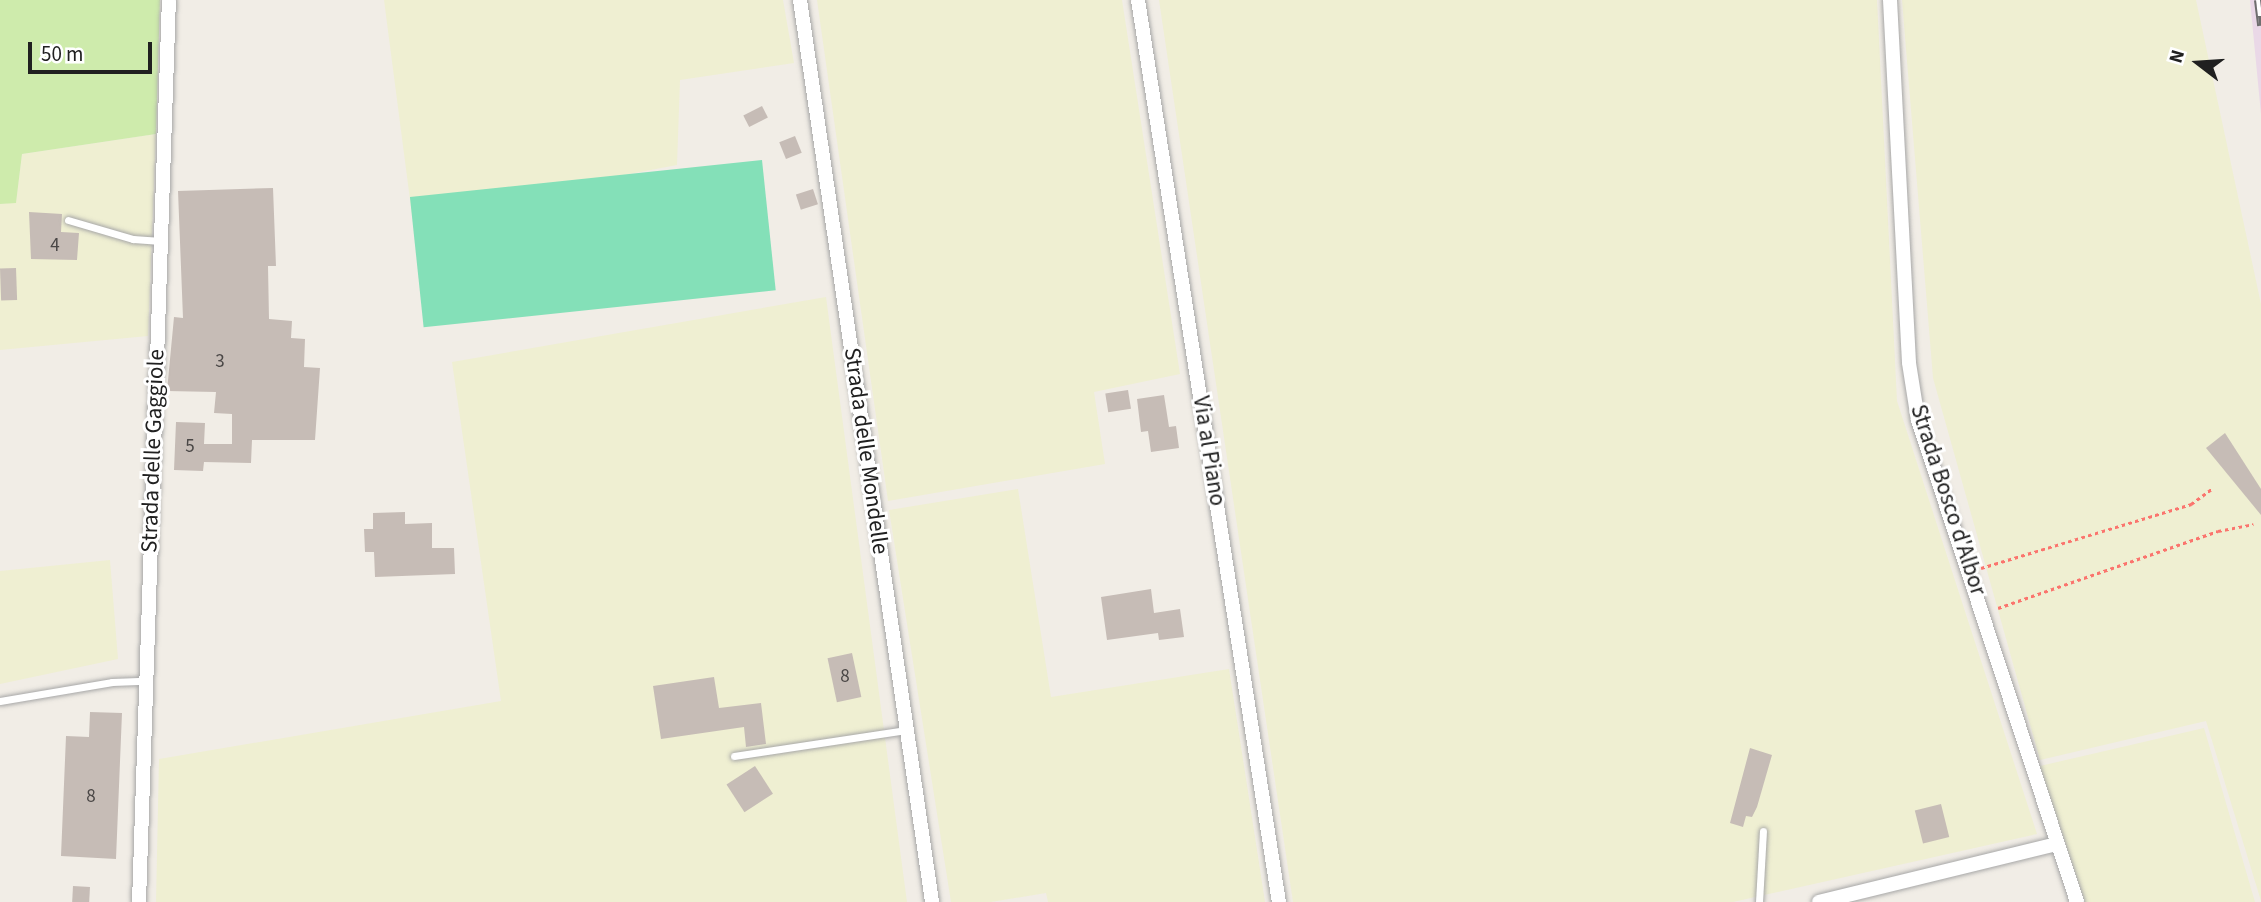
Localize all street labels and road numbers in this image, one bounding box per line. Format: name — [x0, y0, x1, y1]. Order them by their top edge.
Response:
street label: Strada delle Mondelle — [838, 346, 894, 556]
street label: Strada delle Gaggiole — [136, 349, 170, 553]
street label: Via al Piano — [1187, 394, 1231, 508]
street label: Strada Bosco d'Albor — [1904, 401, 1992, 599]

